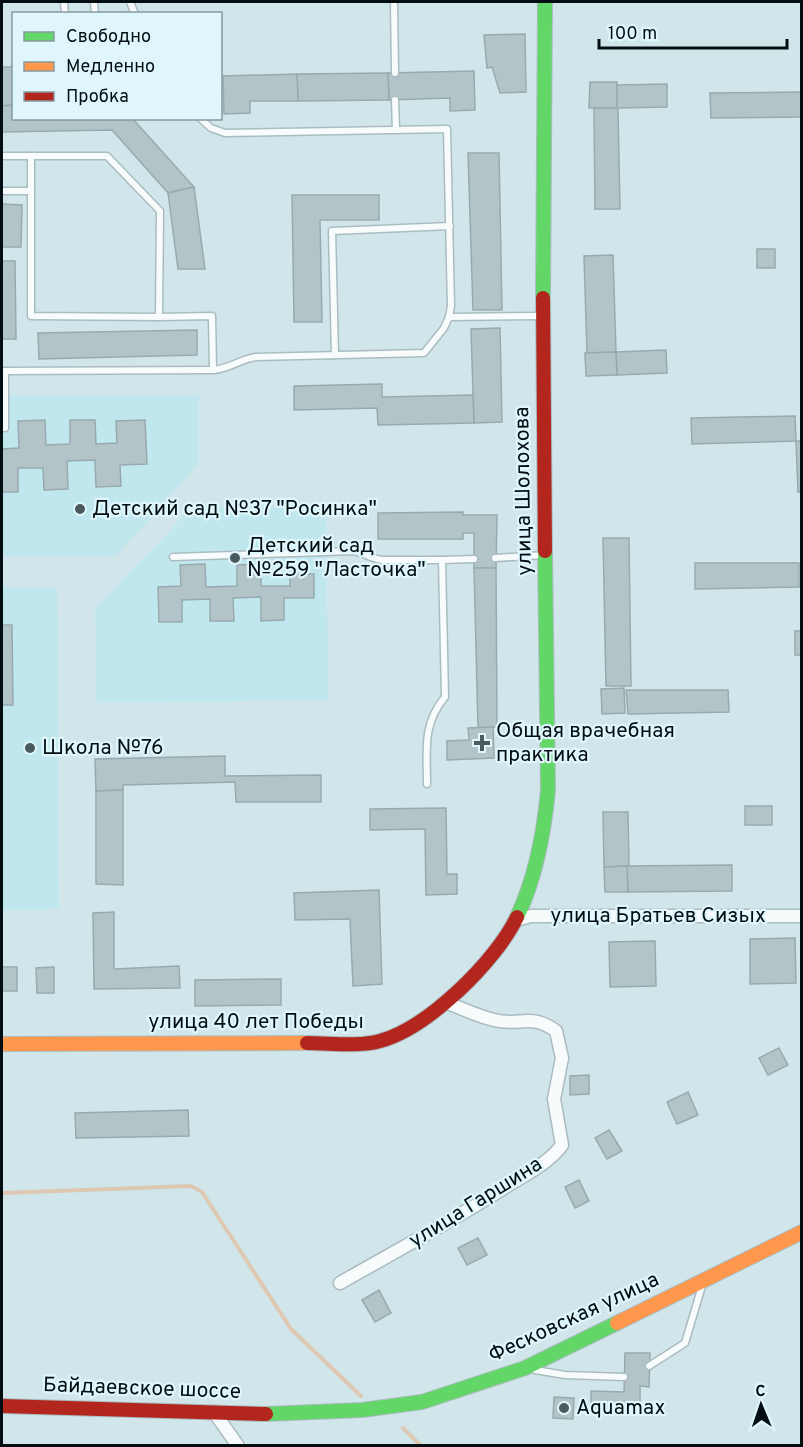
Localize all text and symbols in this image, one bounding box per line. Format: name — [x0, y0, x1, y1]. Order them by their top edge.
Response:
legend — [12, 12, 222, 120]
scale bar — [599, 12, 786, 50]
text: 100 m — [608, 23, 657, 46]
text: Свободно — [66, 26, 151, 49]
text: Медленно — [66, 56, 155, 79]
text: Пробка — [66, 86, 129, 109]
street label: улица Шолохова — [509, 406, 539, 576]
place label: Детский сад №37 "Росинка" — [92, 496, 377, 523]
marker: Детский сад №37 "Росинка" — [73, 502, 87, 516]
place label: Детский сад №259 "Ласточка" — [247, 533, 426, 584]
marker: Детский сад №259 "Ласточка" — [228, 551, 242, 565]
place label: Общая врачебная практика — [496, 718, 675, 769]
marker: Общая врачебная практика — [473, 734, 491, 752]
place label: Школа №76 — [42, 735, 163, 762]
marker: Школа №76 — [23, 741, 37, 755]
street label: улица Братьев Сизых — [550, 903, 766, 930]
street label: улица 40 лет Победы — [148, 1009, 364, 1036]
street label: улица Гаршина — [404, 1151, 548, 1255]
street label: Фесковская улица — [484, 1267, 664, 1369]
street label: Байдаевское шоссе — [43, 1372, 241, 1406]
north arrow — [731, 1375, 791, 1435]
text: С — [755, 1382, 766, 1402]
place label: Aquamax — [576, 1395, 665, 1422]
marker: Aquamax — [557, 1401, 571, 1415]

